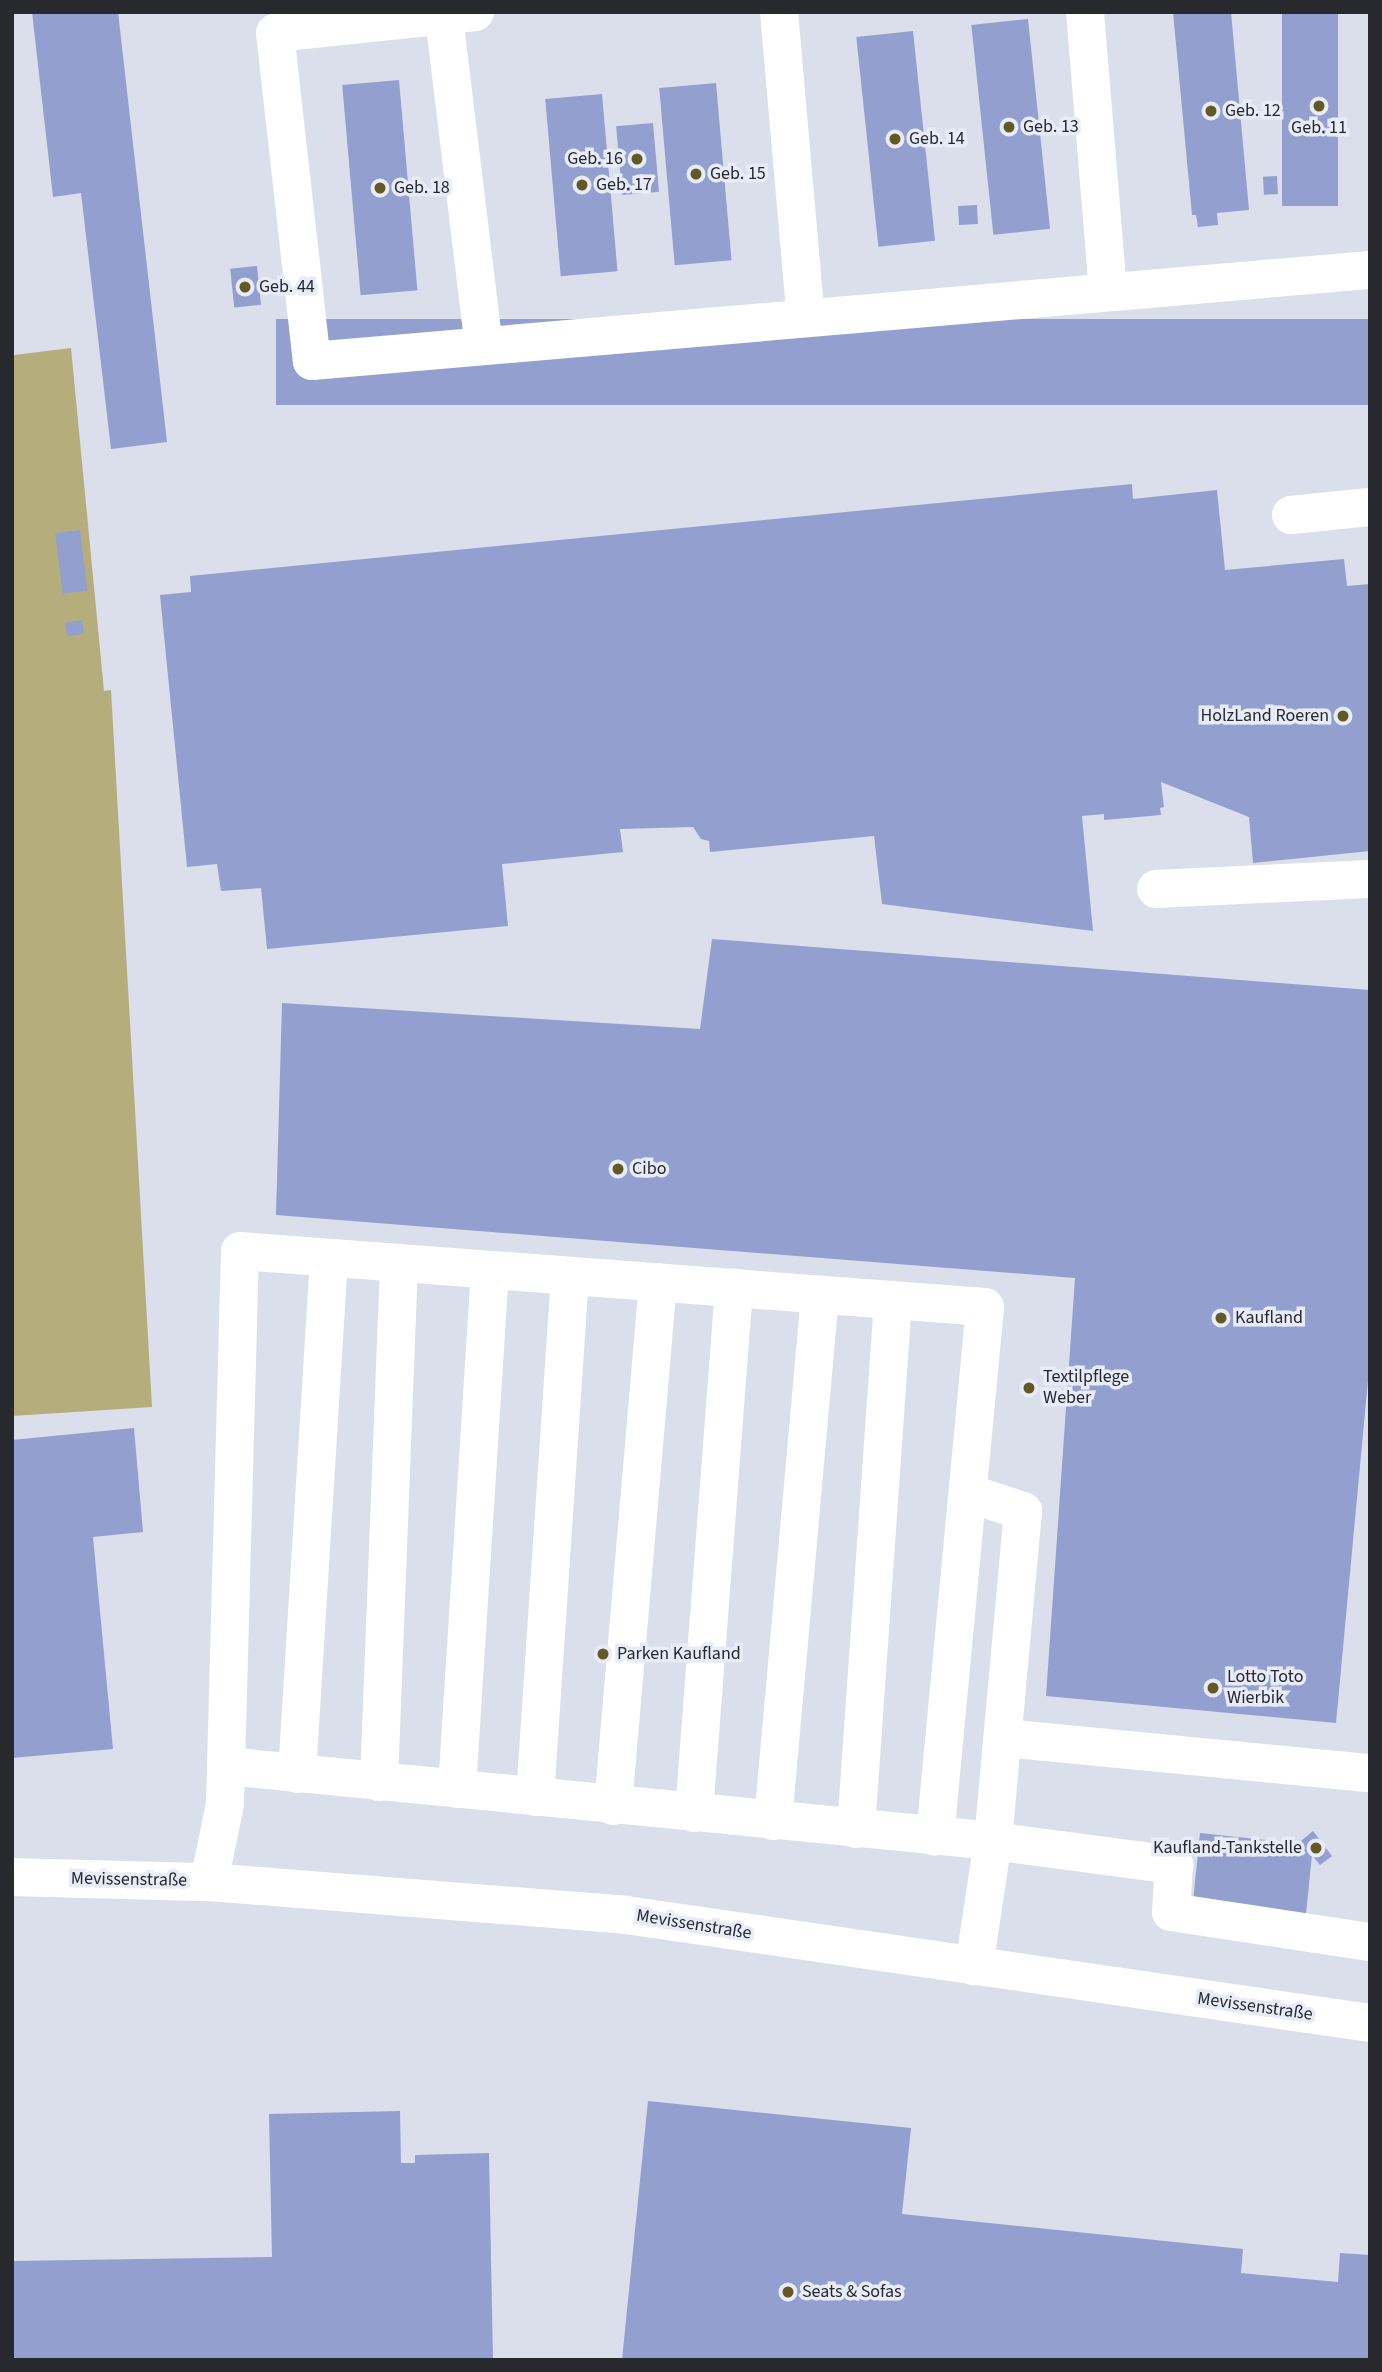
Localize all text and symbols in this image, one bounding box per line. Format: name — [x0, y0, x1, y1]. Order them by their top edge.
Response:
marker: Geb. 11 — [1311, 98, 1327, 114]
place label: Geb. 12 — [1225, 100, 1281, 122]
marker: Geb. 12 — [1203, 103, 1219, 119]
place label: Geb. 13 — [1023, 116, 1079, 138]
place label: Geb. 11 — [1291, 117, 1347, 139]
marker: Geb. 13 — [1001, 119, 1017, 135]
place label: Geb. 14 — [909, 128, 965, 150]
marker: Geb. 14 — [887, 131, 903, 147]
place label: Geb. 16 — [567, 148, 623, 170]
marker: Geb. 16 — [629, 151, 645, 167]
place label: Geb. 15 — [710, 163, 766, 185]
marker: Geb. 15 — [688, 166, 704, 182]
place label: Geb. 17 — [596, 174, 652, 196]
place label: Geb. 18 — [394, 177, 450, 199]
marker: Geb. 17 — [574, 177, 590, 193]
marker: Geb. 18 — [372, 180, 388, 196]
place label: Geb. 44 — [259, 276, 315, 298]
marker: Geb. 44 — [237, 279, 253, 295]
place label: HolzLand Roeren — [1200, 705, 1329, 727]
marker: HolzLand Roeren — [1335, 708, 1351, 724]
place label: Cibo — [632, 1158, 666, 1180]
marker: Cibo — [610, 1161, 626, 1177]
place label: Kaufland — [1235, 1307, 1303, 1329]
marker: Kaufland — [1213, 1310, 1229, 1326]
place label: Textilpflege Weber — [1043, 1367, 1129, 1410]
marker: Textilpflege Weber — [1021, 1380, 1037, 1396]
place label: Parken Kaufland — [617, 1643, 741, 1665]
marker: Parken Kaufland — [595, 1646, 611, 1662]
place label: Lotto Toto Wierbik — [1227, 1667, 1303, 1710]
marker: Lotto Toto Wierbik — [1205, 1680, 1221, 1696]
place label: Kaufland-Tankstelle — [1153, 1837, 1302, 1859]
marker: Kaufland-Tankstelle — [1308, 1840, 1324, 1856]
street label: Mevissenstraße — [71, 1868, 187, 1892]
street label: Mevissenstraße — [635, 1905, 753, 1945]
street label: Mevissenstraße — [1196, 1988, 1314, 2026]
place label: Seats & Sofas — [802, 2281, 902, 2303]
marker: Seats & Sofas — [780, 2284, 796, 2300]

